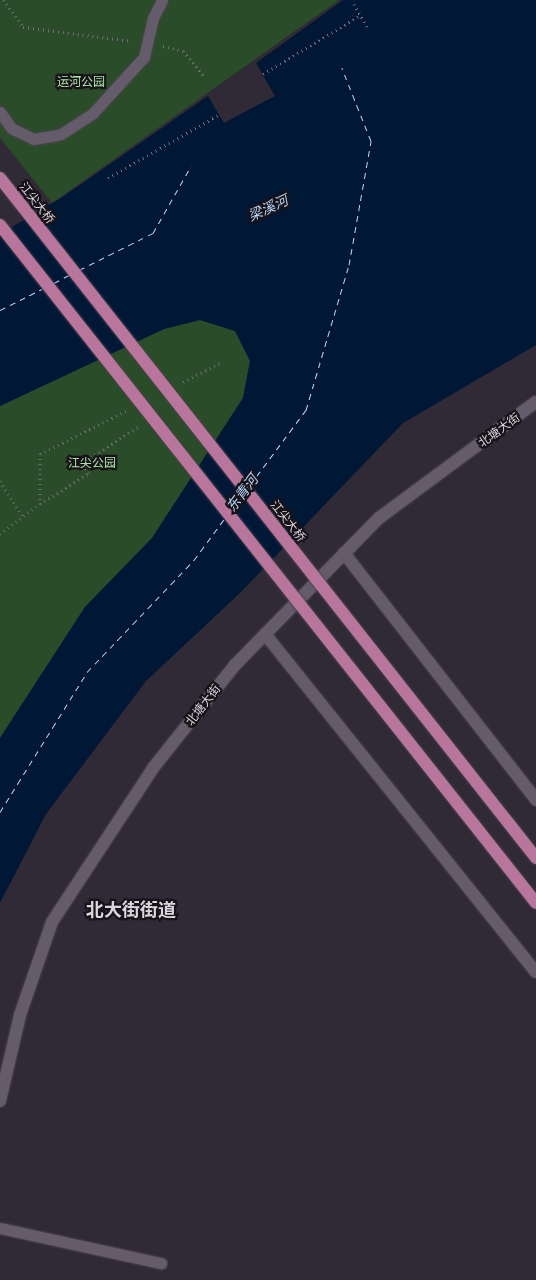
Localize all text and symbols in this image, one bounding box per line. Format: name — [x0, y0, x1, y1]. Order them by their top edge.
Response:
park label: 运河公园 — [57, 75, 105, 89]
street label: 江尖大桥 — [17, 180, 57, 226]
water label: 梁溪河 — [245, 192, 291, 224]
street label: 北塘大街 — [475, 410, 523, 450]
park label: 江尖公园 — [68, 456, 116, 470]
water label: 东青河 — [223, 471, 261, 515]
street label: 江尖大桥 — [268, 498, 308, 544]
street label: 北塘大街 — [183, 682, 223, 728]
district label: 北大街街道 — [86, 898, 176, 920]

